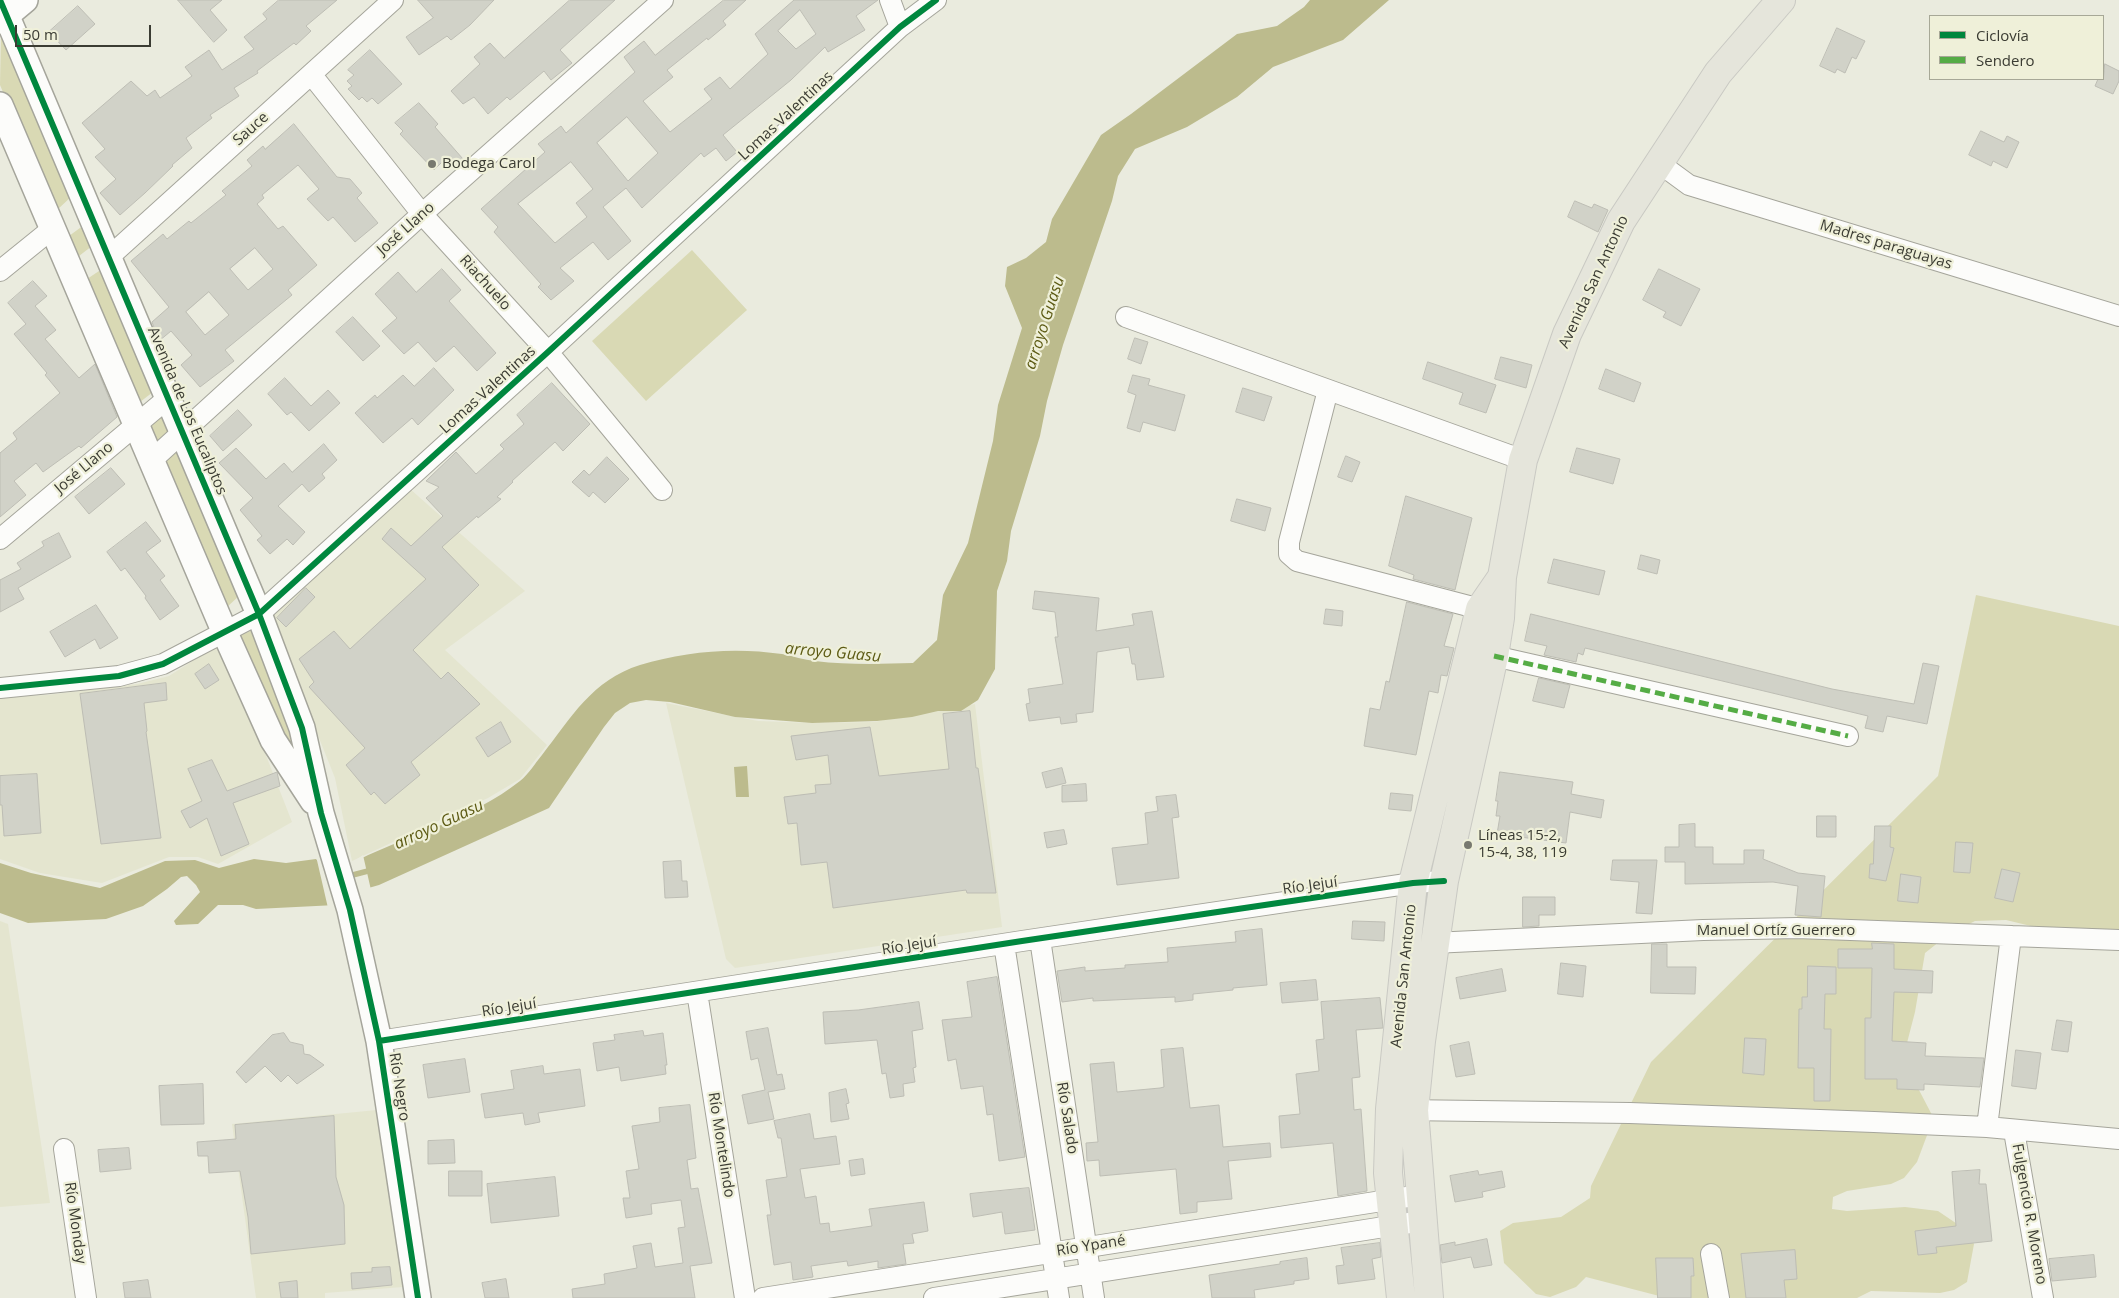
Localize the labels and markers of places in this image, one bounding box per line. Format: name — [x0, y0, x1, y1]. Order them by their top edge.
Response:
place label: Bodega Carol — [442, 155, 535, 173]
marker: Bodega Carol — [426, 158, 438, 170]
place label: Líneas 15-2, 15-4, 38, 119 — [1478, 827, 1567, 862]
marker: Líneas 15-2, 15-4, 38, 119 — [1462, 839, 1474, 851]

